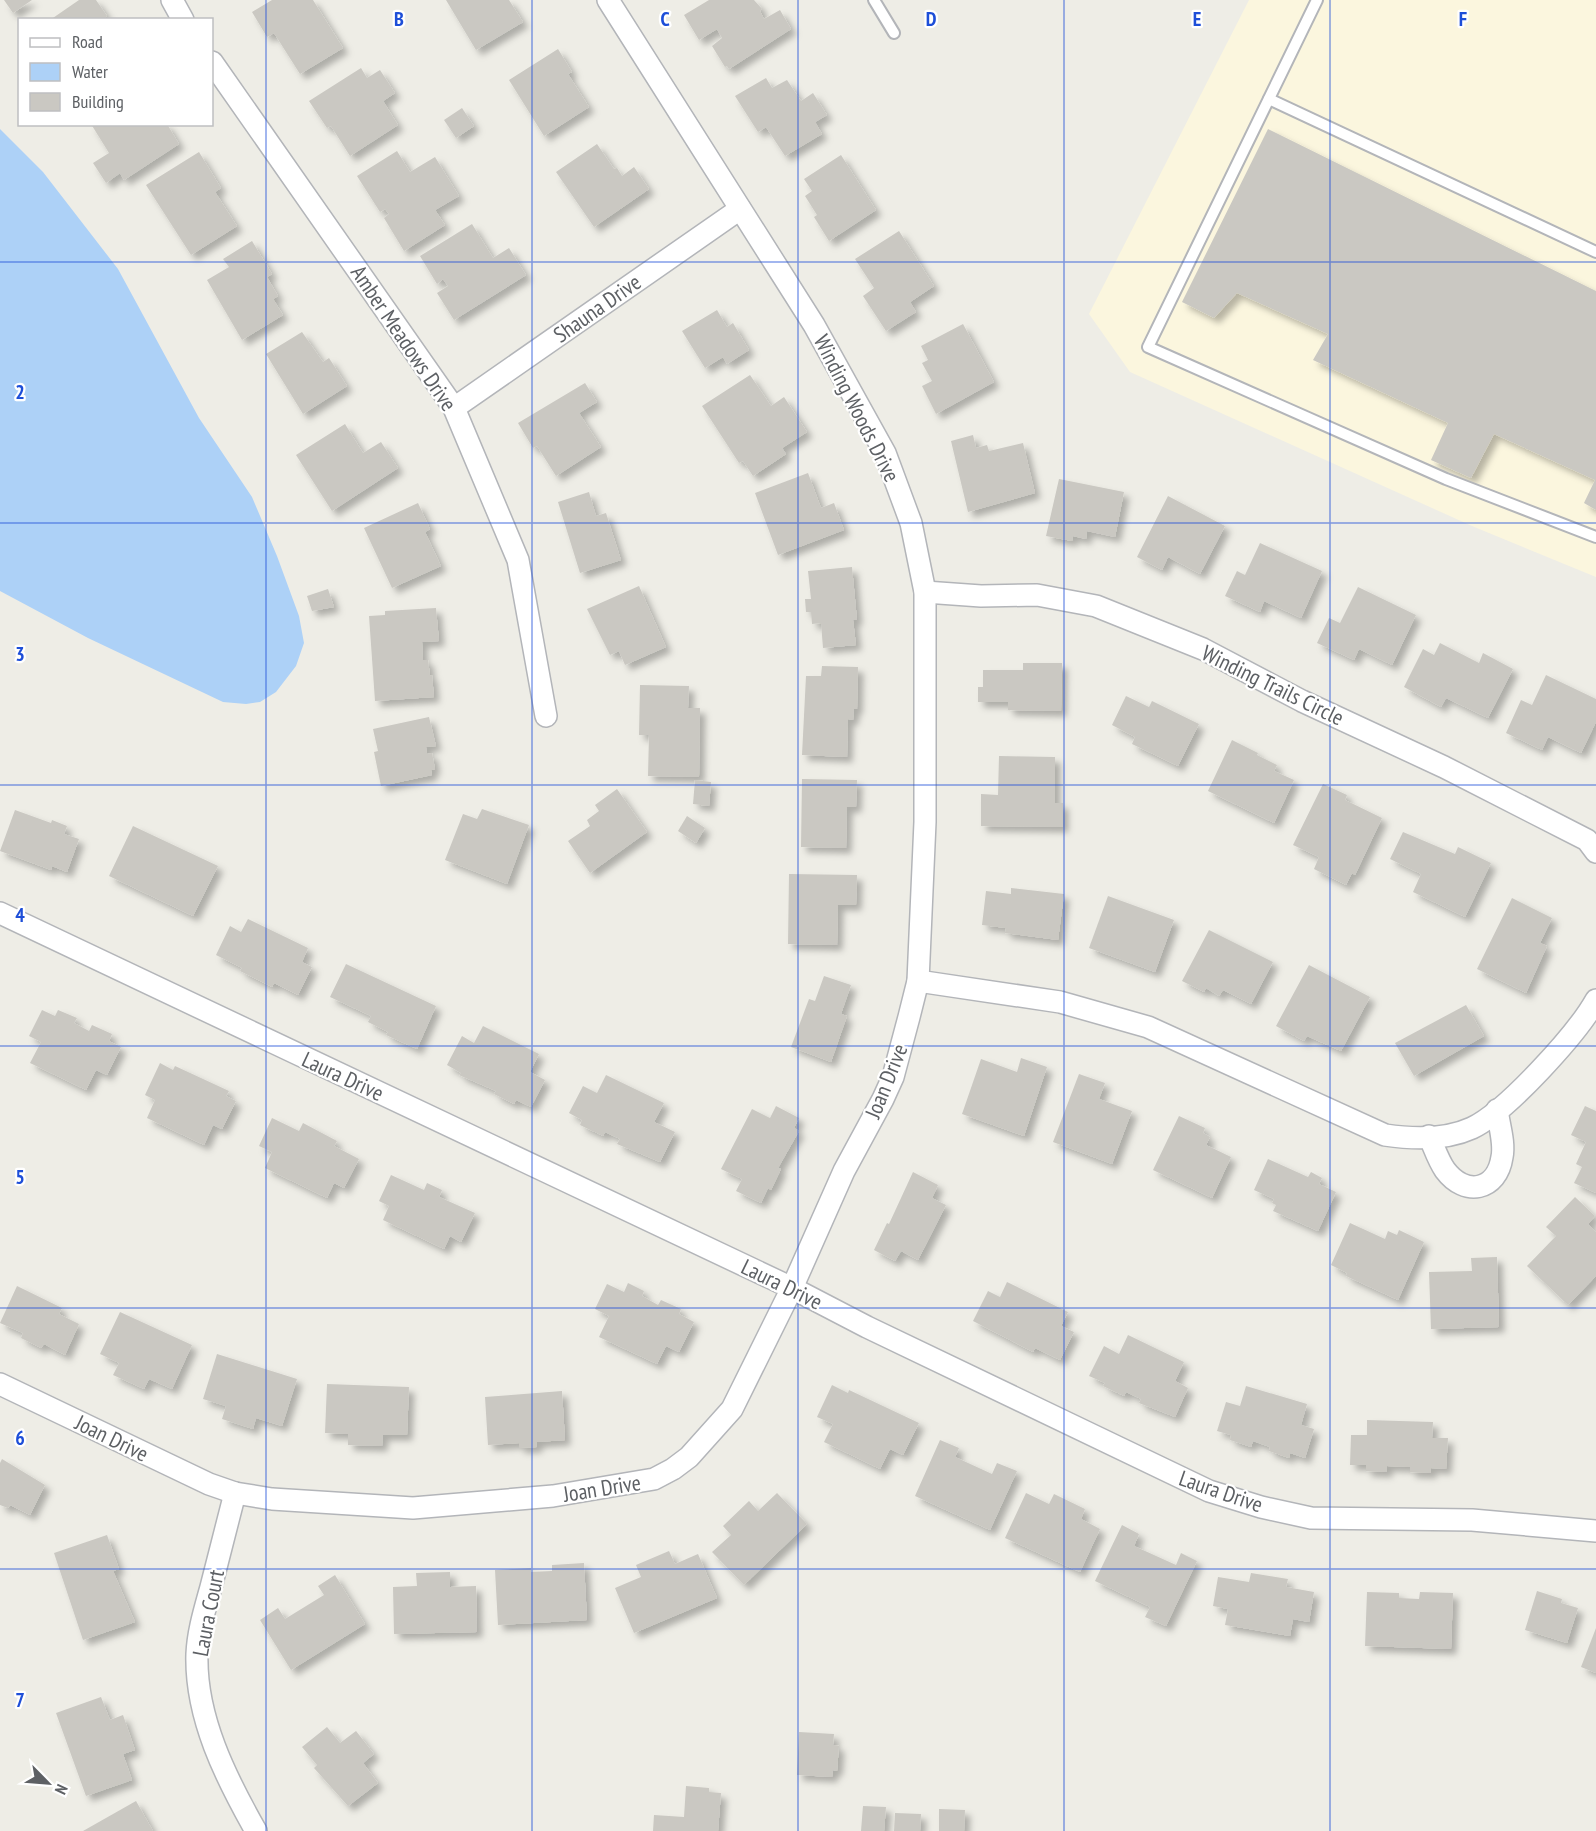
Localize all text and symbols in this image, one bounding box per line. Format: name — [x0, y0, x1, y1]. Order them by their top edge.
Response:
text: B — [394, 6, 404, 32]
text: C — [660, 6, 670, 32]
text: D — [926, 6, 937, 32]
text: E — [1193, 6, 1201, 32]
text: F — [1459, 6, 1467, 32]
legend — [18, 18, 213, 126]
text: Road — [72, 30, 103, 53]
text: Water — [72, 60, 108, 83]
text: Building — [72, 90, 124, 113]
street label: Amber Meadows Drive — [345, 260, 463, 416]
street label: Shauna Drive — [548, 268, 646, 348]
street label: Winding Woods Drive — [808, 330, 906, 486]
text: 2 — [15, 379, 25, 405]
street label: Winding Trails Circle — [1197, 639, 1349, 731]
text: 3 — [15, 641, 25, 667]
text: 4 — [15, 902, 25, 928]
street label: Joan Drive — [858, 1040, 914, 1123]
street label: Laura Drive — [298, 1045, 388, 1107]
text: 5 — [15, 1164, 25, 1190]
street label: Laura Drive — [737, 1252, 827, 1316]
street label: Joan Drive — [70, 1408, 153, 1468]
text: 6 — [15, 1425, 25, 1451]
street label: Laura Drive — [1175, 1464, 1267, 1518]
street label: Joan Drive — [560, 1468, 643, 1508]
street label: Laura Court — [186, 1567, 230, 1659]
text: 7 — [15, 1687, 25, 1713]
north arrow — [18, 1753, 78, 1813]
text: N — [51, 1781, 72, 1797]

